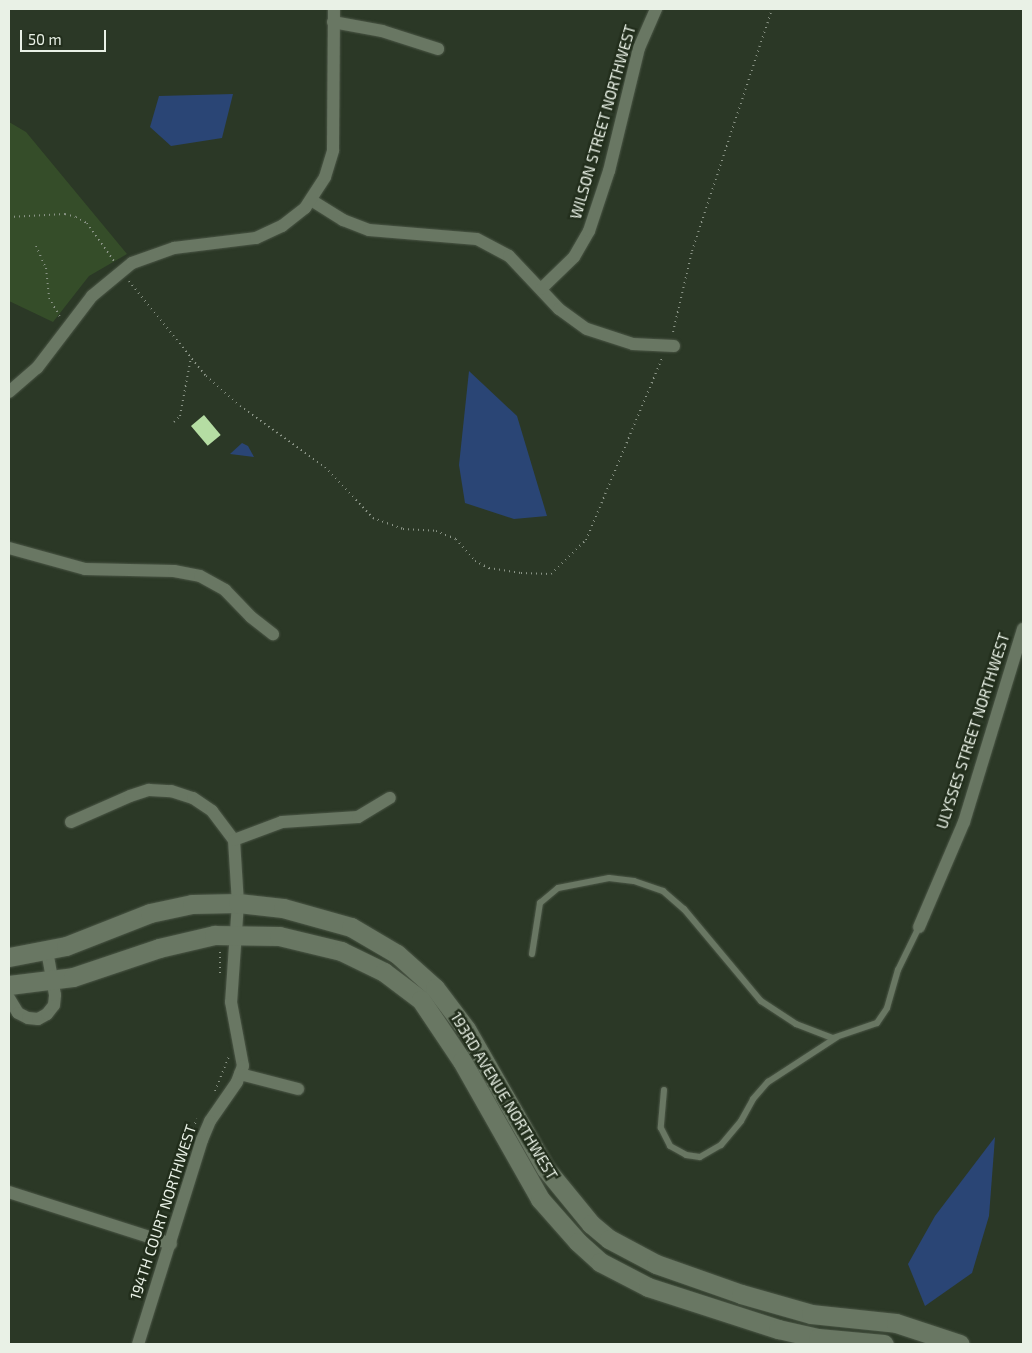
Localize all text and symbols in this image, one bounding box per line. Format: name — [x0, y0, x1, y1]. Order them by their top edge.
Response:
scale bar — [22, 20, 109, 52]
street label: WILSON STREET NORTHWEST — [567, 23, 639, 221]
text: 50 m — [28, 30, 62, 48]
street label: ULYSSES STREET NORTHWEST — [933, 631, 1013, 831]
street label: 193RD AVENUE NORTHWEST — [447, 1009, 561, 1183]
street label: 194TH COURT NORTHWEST — [126, 1122, 200, 1302]

